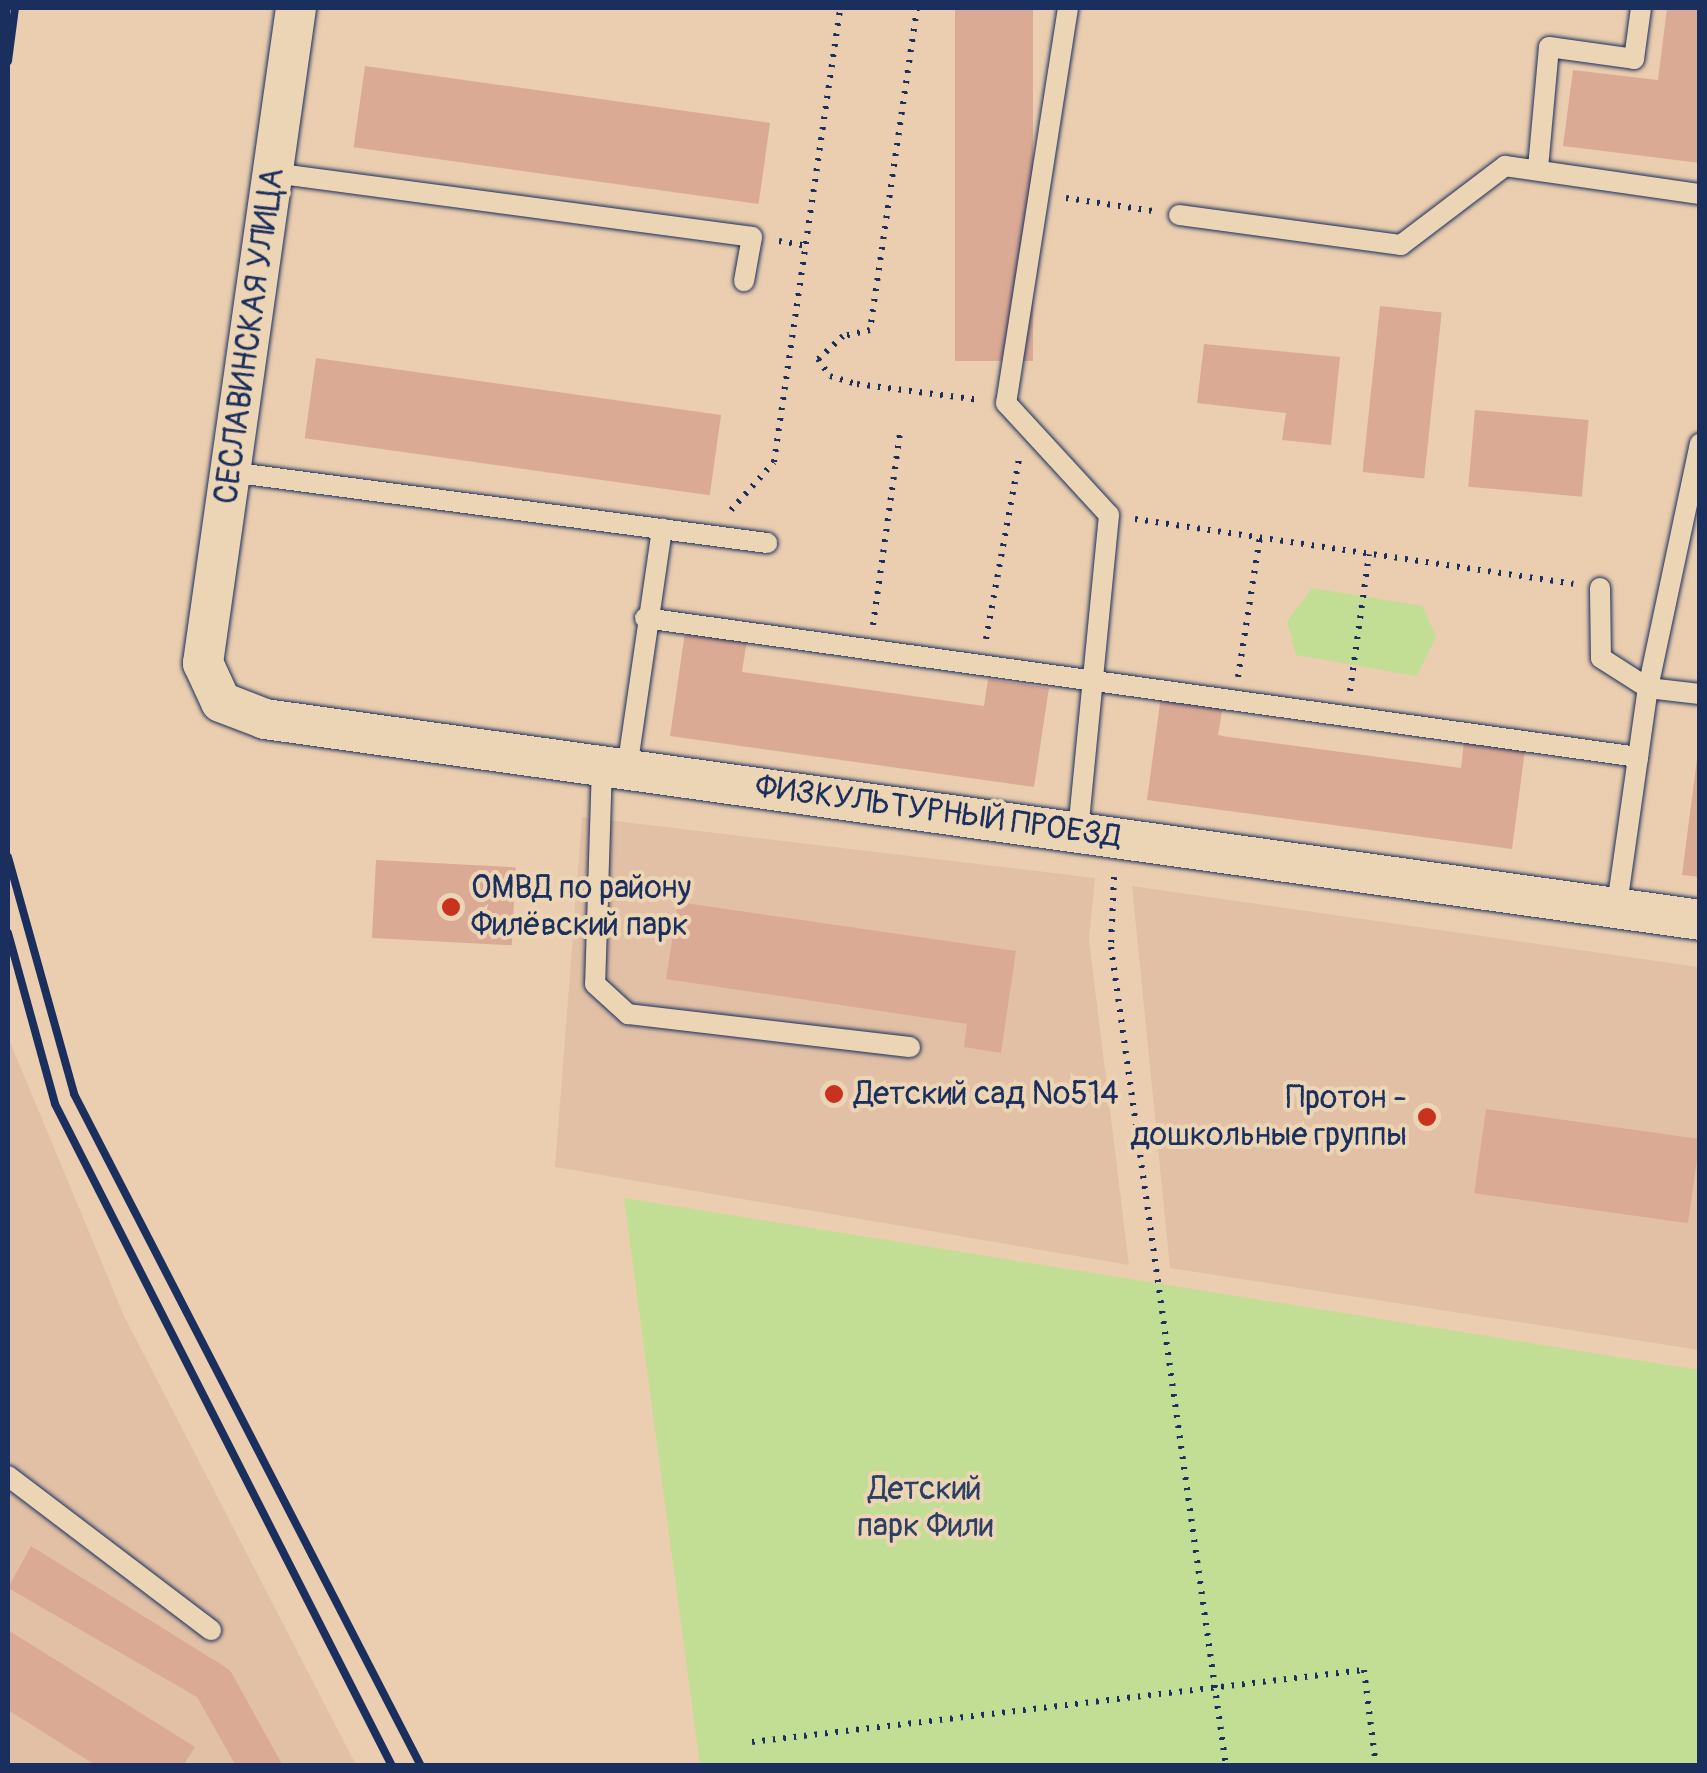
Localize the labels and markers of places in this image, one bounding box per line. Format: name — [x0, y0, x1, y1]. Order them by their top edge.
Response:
place label: ОМВД по району Филёвский парк — [471, 870, 691, 945]
marker: ОМВД по району Филёвский парк — [440, 896, 462, 918]
place label: Детский сад №514 — [854, 1075, 1119, 1113]
place label: Протон - дошкольные группы — [1131, 1080, 1407, 1155]
marker: Детский сад №514 — [823, 1083, 845, 1105]
marker: Протон - дошкольные группы — [1416, 1106, 1438, 1128]

